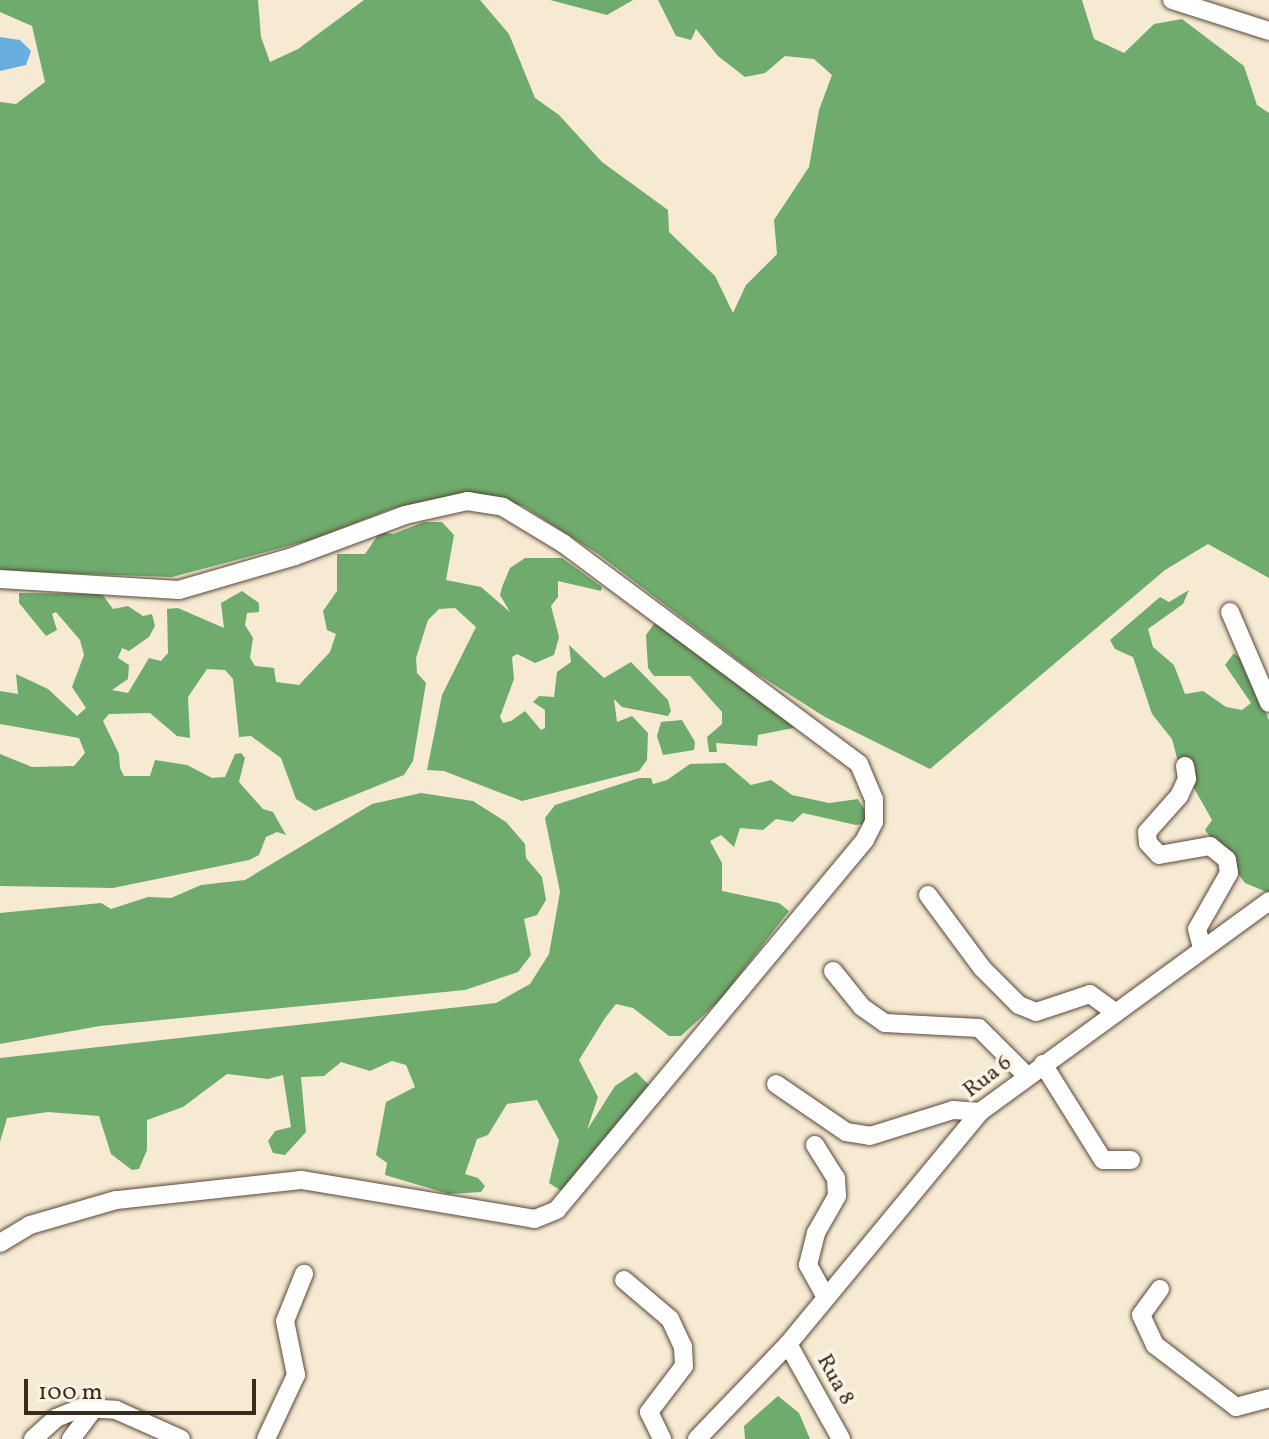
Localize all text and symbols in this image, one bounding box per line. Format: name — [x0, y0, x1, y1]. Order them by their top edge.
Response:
street label: Rua 6 — [959, 1050, 1017, 1104]
street label: Rua 8 — [810, 1350, 860, 1410]
scale bar — [28, 1363, 260, 1413]
text: 100 m — [38, 1376, 103, 1410]

